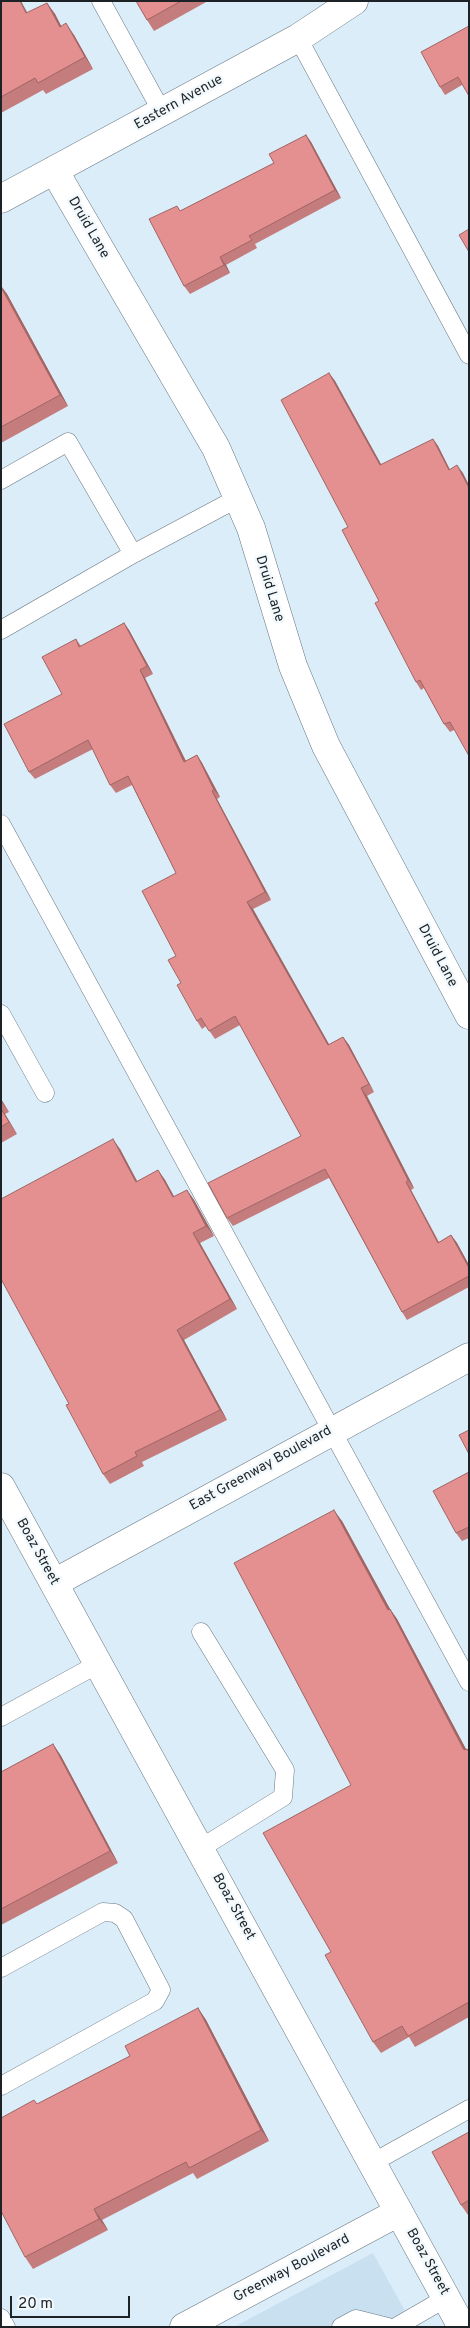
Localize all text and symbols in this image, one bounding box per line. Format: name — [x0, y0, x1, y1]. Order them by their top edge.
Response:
street label: Eastern Avenue — [132, 72, 226, 134]
street label: Druid Lane — [64, 194, 112, 262]
street label: Druid Lane — [251, 554, 287, 624]
street label: Druid Lane — [414, 922, 460, 990]
street label: East Greenway Boulevard — [187, 1423, 335, 1515]
street label: Boaz Street — [12, 1516, 62, 1588]
street label: Boaz Street — [208, 1871, 258, 1943]
street label: Boaz Street — [402, 2226, 452, 2298]
street label: Greenway Boulevard — [231, 2231, 353, 2307]
scale bar — [12, 2286, 132, 2318]
text: 20 m — [18, 2295, 53, 2314]

